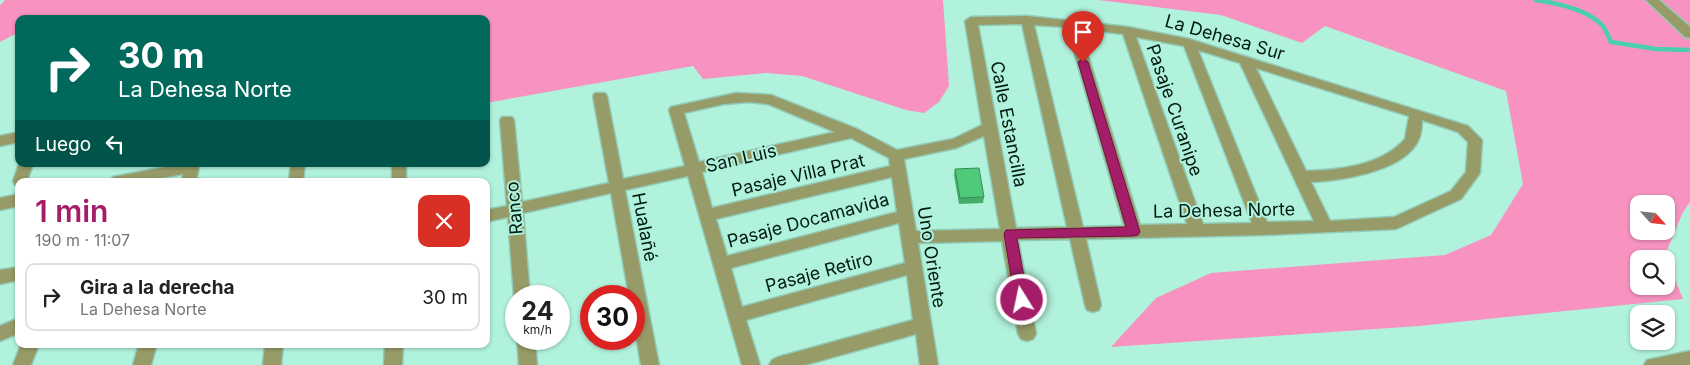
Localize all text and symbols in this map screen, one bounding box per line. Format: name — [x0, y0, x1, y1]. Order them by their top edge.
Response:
street label: La Dehesa Sur — [1163, 10, 1288, 64]
pin — [1062, 11, 1104, 62]
icon: arrive — [1069, 18, 1097, 46]
text: 30 m — [118, 34, 204, 76]
icon: right — [35, 35, 100, 100]
street label: Pasaje Curanipe — [1143, 41, 1207, 179]
street label: Calle Estancilla — [986, 59, 1032, 189]
text: La Dehesa Norte — [118, 76, 292, 102]
icon: left — [101, 130, 129, 158]
text: Luego — [35, 133, 91, 156]
street label: San Luis — [704, 140, 778, 176]
street label: Pasaje Villa Prat — [729, 149, 867, 201]
street label: Ranco — [501, 181, 527, 235]
street label: Pasaje Docamavida — [725, 188, 891, 252]
street label: Hualañé — [628, 191, 662, 263]
text: 1 min — [35, 193, 108, 229]
button: close — [418, 195, 470, 247]
north arrow — [1630, 195, 1675, 240]
map controls — [1630, 195, 1675, 350]
street label: La Dehesa Norte — [1153, 198, 1295, 222]
street label: Uno Oriente — [914, 205, 950, 309]
text: 190 m · 11:07 — [35, 230, 130, 250]
street label: Pasaje Retiro — [763, 248, 875, 296]
button: search — [1630, 250, 1675, 295]
position arrow — [995, 273, 1047, 325]
text: Gira a la derecha — [80, 276, 235, 299]
icon: right — [37, 283, 65, 311]
speed limit sign: 30 — [580, 285, 645, 350]
text: 30 m — [422, 286, 468, 309]
text: 24 — [521, 296, 554, 326]
text: La Dehesa Norte — [80, 299, 206, 319]
button: layers — [1630, 305, 1675, 350]
text: km/h — [523, 322, 552, 337]

